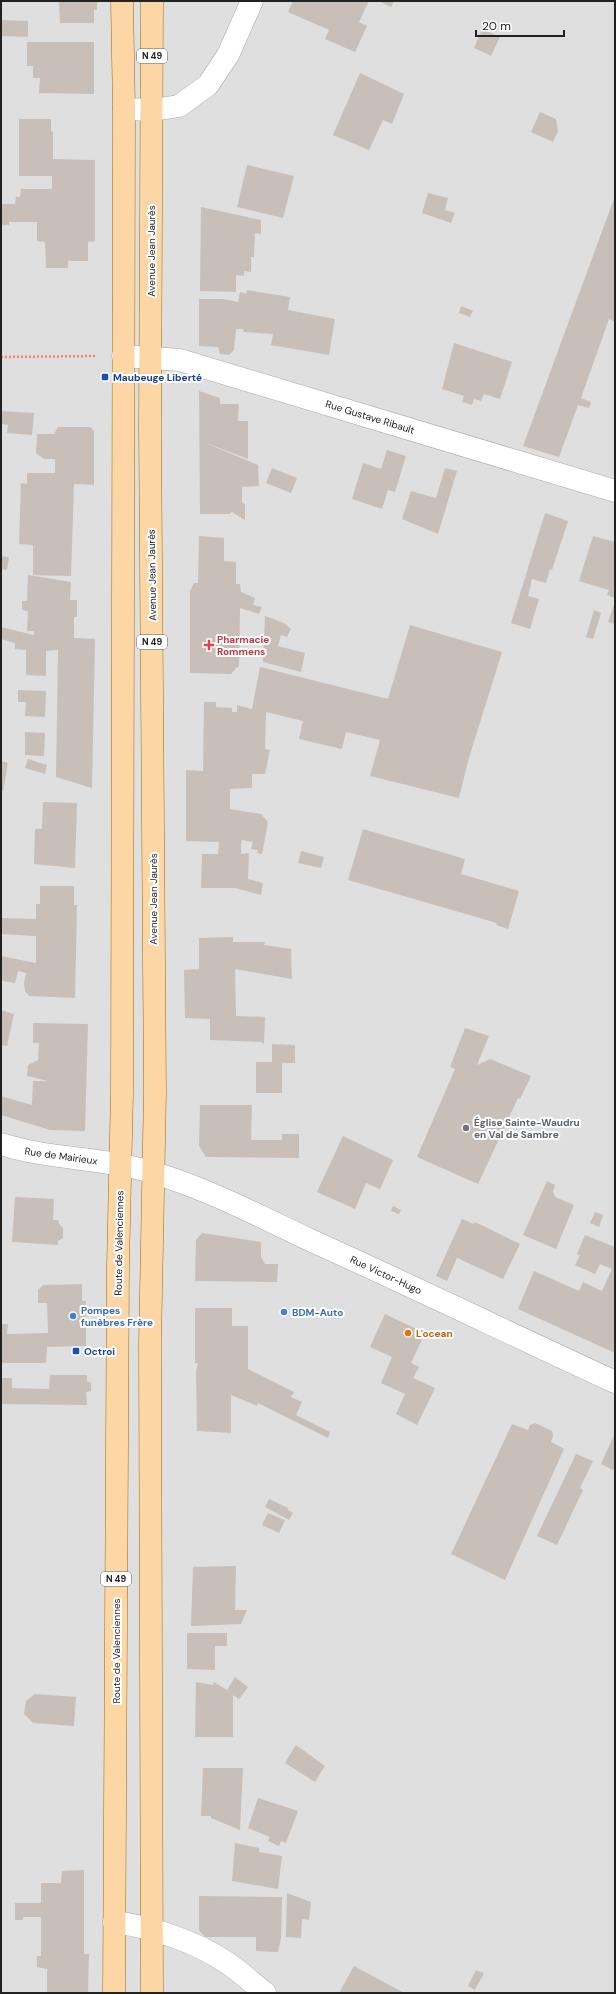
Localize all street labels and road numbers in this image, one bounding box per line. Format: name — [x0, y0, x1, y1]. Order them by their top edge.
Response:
road number: N 49 — [137, 49, 167, 63]
street label: Avenue Jean Jaurès — [145, 205, 158, 297]
street label: Rue Gustave Ribault — [324, 397, 416, 437]
street label: Avenue Jean Jaurès — [145, 529, 159, 621]
road number: N 49 — [137, 635, 167, 649]
street label: Avenue Jean Jaurès — [147, 853, 160, 945]
street label: Rue de Mairieux — [24, 1144, 98, 1168]
street label: Route de Valenciennes — [112, 1190, 126, 1296]
street label: Rue Victor-Hugo — [348, 1253, 424, 1297]
road number: N 49 — [101, 1572, 131, 1586]
street label: Route de Valenciennes — [110, 1598, 123, 1704]

